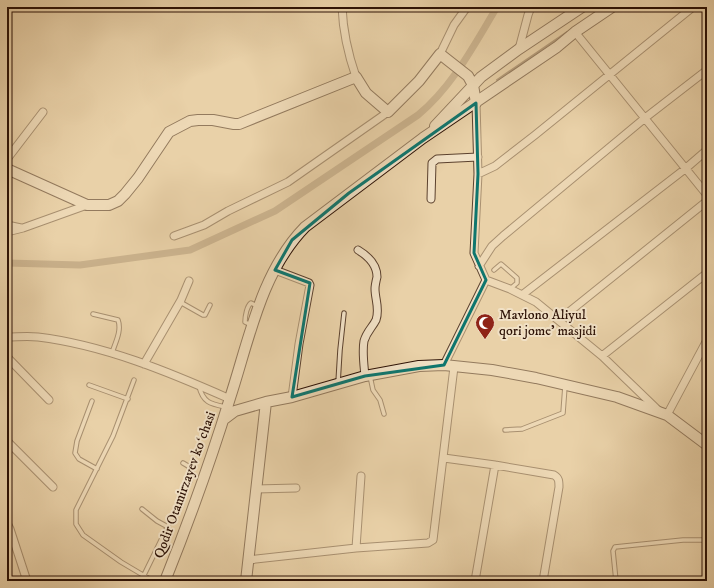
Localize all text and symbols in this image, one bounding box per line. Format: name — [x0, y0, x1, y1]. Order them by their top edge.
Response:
place label: Mavlono Aliyul qori jome' masjidi — [499, 306, 597, 340]
mosque icon: Mavlono Aliyul qori jome' masjidi — [474, 312, 496, 340]
street label: Qodir Otamirzayev koʻchasi — [150, 409, 220, 561]

